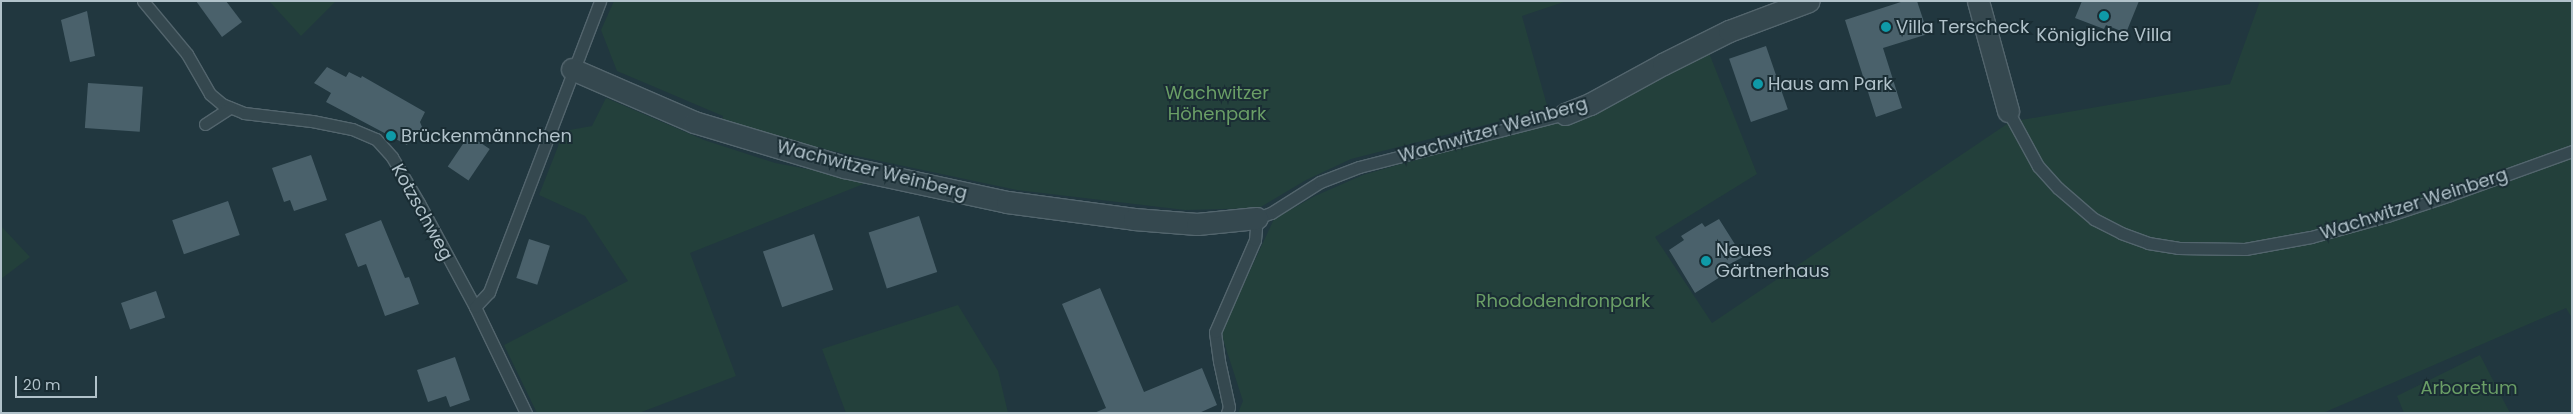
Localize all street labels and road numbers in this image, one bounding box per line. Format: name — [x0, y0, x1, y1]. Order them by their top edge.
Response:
street label: Wachwitzer Weinberg — [1396, 93, 1590, 167]
street label: Wachwitzer Weinberg — [774, 136, 970, 204]
street label: Kotzschweg — [387, 160, 457, 264]
street label: Wachwitzer Weinberg — [2318, 163, 2510, 245]

